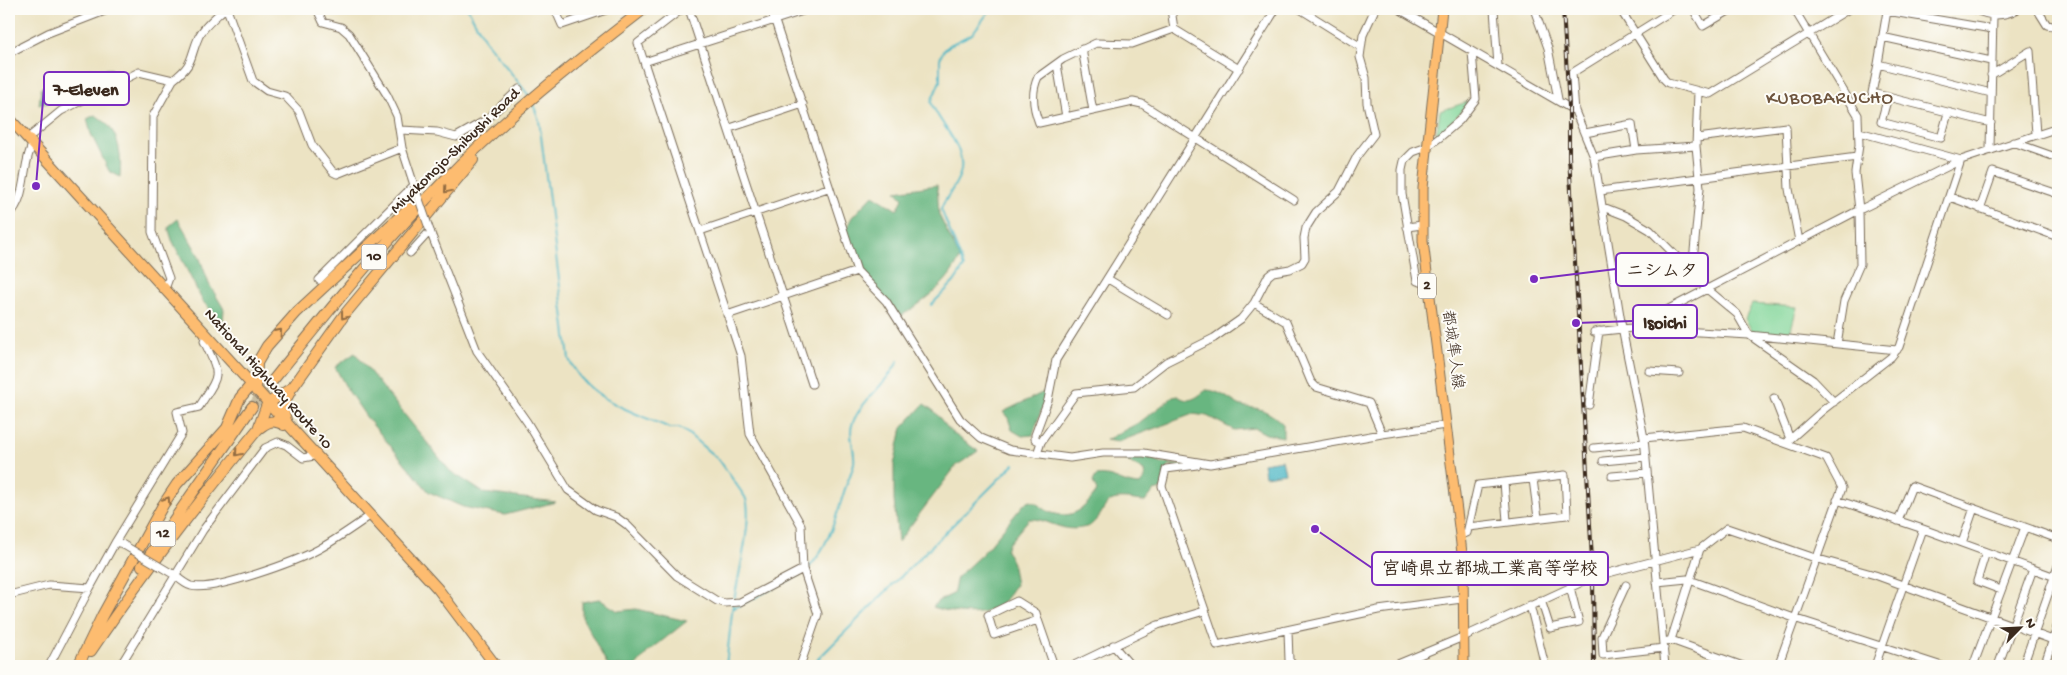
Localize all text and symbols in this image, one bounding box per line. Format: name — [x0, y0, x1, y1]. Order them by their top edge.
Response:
callout: 7-Eleven — [44, 72, 129, 105]
text: 7-Eleven — [52, 81, 119, 102]
street label: Miyakonojo-Shibushi Road — [387, 84, 526, 219]
district label: KUBOBARUCHO — [1766, 88, 1894, 111]
one-way arrow — [444, 185, 453, 194]
road number: 10 — [362, 244, 386, 270]
callout: ニシムタ — [1616, 253, 1708, 286]
text: ニシムタ — [1626, 262, 1698, 283]
road number: 2 — [1418, 274, 1436, 298]
callout: Isoichi — [1633, 305, 1697, 338]
street label: National Highway Route 10 — [199, 306, 335, 454]
street label: 都城隼人線 — [1436, 309, 1468, 391]
one-way arrow — [342, 310, 350, 319]
text: Isoichi — [1643, 314, 1687, 335]
one-way arrow — [274, 329, 283, 338]
one-way arrow — [236, 447, 244, 456]
one-way arrow — [160, 496, 170, 505]
road number: 12 — [150, 522, 176, 546]
callout: 宮崎県立都城工業高等学校 — [1372, 552, 1608, 585]
text: 宮崎県立都城工業高等学校 — [1382, 559, 1598, 581]
north arrow — [1994, 602, 2044, 652]
text: N — [2020, 616, 2039, 631]

